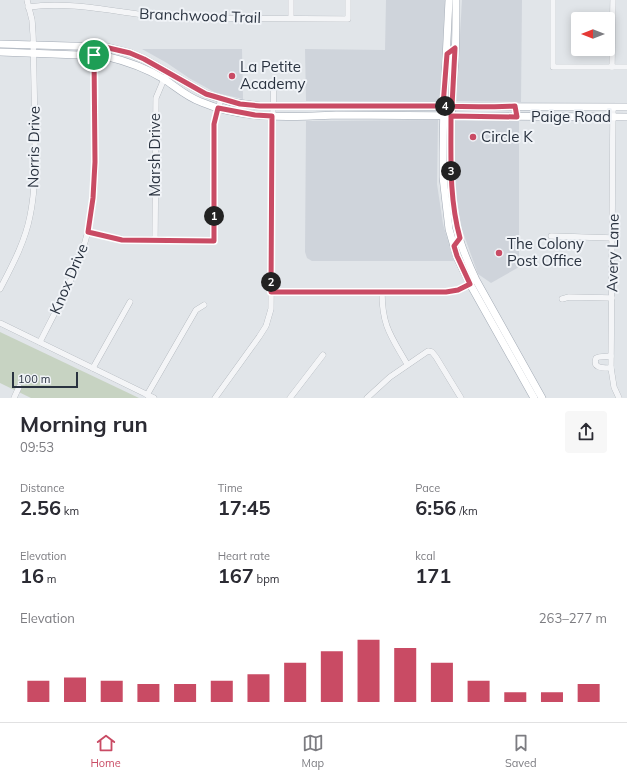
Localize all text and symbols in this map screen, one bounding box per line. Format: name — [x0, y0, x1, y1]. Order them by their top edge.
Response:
street label: Branchwood Trail — [139, 4, 261, 27]
north arrow — [571, 12, 615, 56]
map controls — [571, 12, 615, 56]
pin — [77, 38, 111, 72]
icon: arrive — [83, 44, 105, 66]
place label: La Petite Academy — [240, 57, 306, 93]
marker: La Petite Academy — [227, 71, 237, 81]
pin: 4 — [435, 96, 455, 116]
text: 4 — [442, 99, 448, 113]
street label: Norris Drive — [23, 106, 44, 188]
street label: Paige Road — [531, 107, 611, 126]
street label: Marsh Drive — [145, 113, 164, 197]
place label: Circle K — [481, 127, 533, 146]
marker: Circle K — [468, 132, 478, 142]
pin: 3 — [441, 161, 461, 181]
text: 3 — [448, 164, 454, 178]
pin: 1 — [204, 206, 224, 226]
text: 1 — [211, 209, 217, 223]
street label: Avery Lane — [602, 214, 623, 292]
place label: The Colony Post Office — [507, 234, 584, 270]
street label: Knox Drive — [45, 241, 92, 317]
marker: The Colony Post Office — [494, 248, 504, 258]
pin: 2 — [261, 272, 281, 292]
text: 2 — [268, 275, 274, 289]
scale bar — [12, 370, 78, 389]
text: 100 m — [18, 372, 50, 386]
text: Morning run — [20, 410, 148, 438]
button: share — [565, 411, 607, 453]
text: 09:53 — [20, 439, 54, 455]
text: Distance — [20, 481, 64, 495]
text: Time — [218, 481, 243, 495]
text: Pace — [415, 481, 440, 495]
text: 2.56 — [20, 495, 61, 520]
text: 17:45 — [218, 495, 271, 520]
text: 6:56 — [415, 495, 456, 520]
text: km — [61, 504, 79, 518]
text: /km — [456, 504, 478, 518]
text: Elevation — [20, 549, 67, 563]
text: Heart rate — [218, 549, 270, 563]
text: kcal — [415, 549, 435, 563]
text: 16 — [20, 563, 44, 588]
text: 167 — [218, 563, 254, 588]
text: 171 — [415, 563, 451, 588]
text: m — [44, 572, 57, 586]
text: bpm — [254, 572, 279, 586]
text: Elevation — [20, 610, 75, 626]
text: 263–277 m — [539, 610, 607, 626]
tab: Home — [90, 732, 121, 770]
tab: Map — [301, 732, 324, 770]
tab: Saved — [505, 732, 537, 770]

